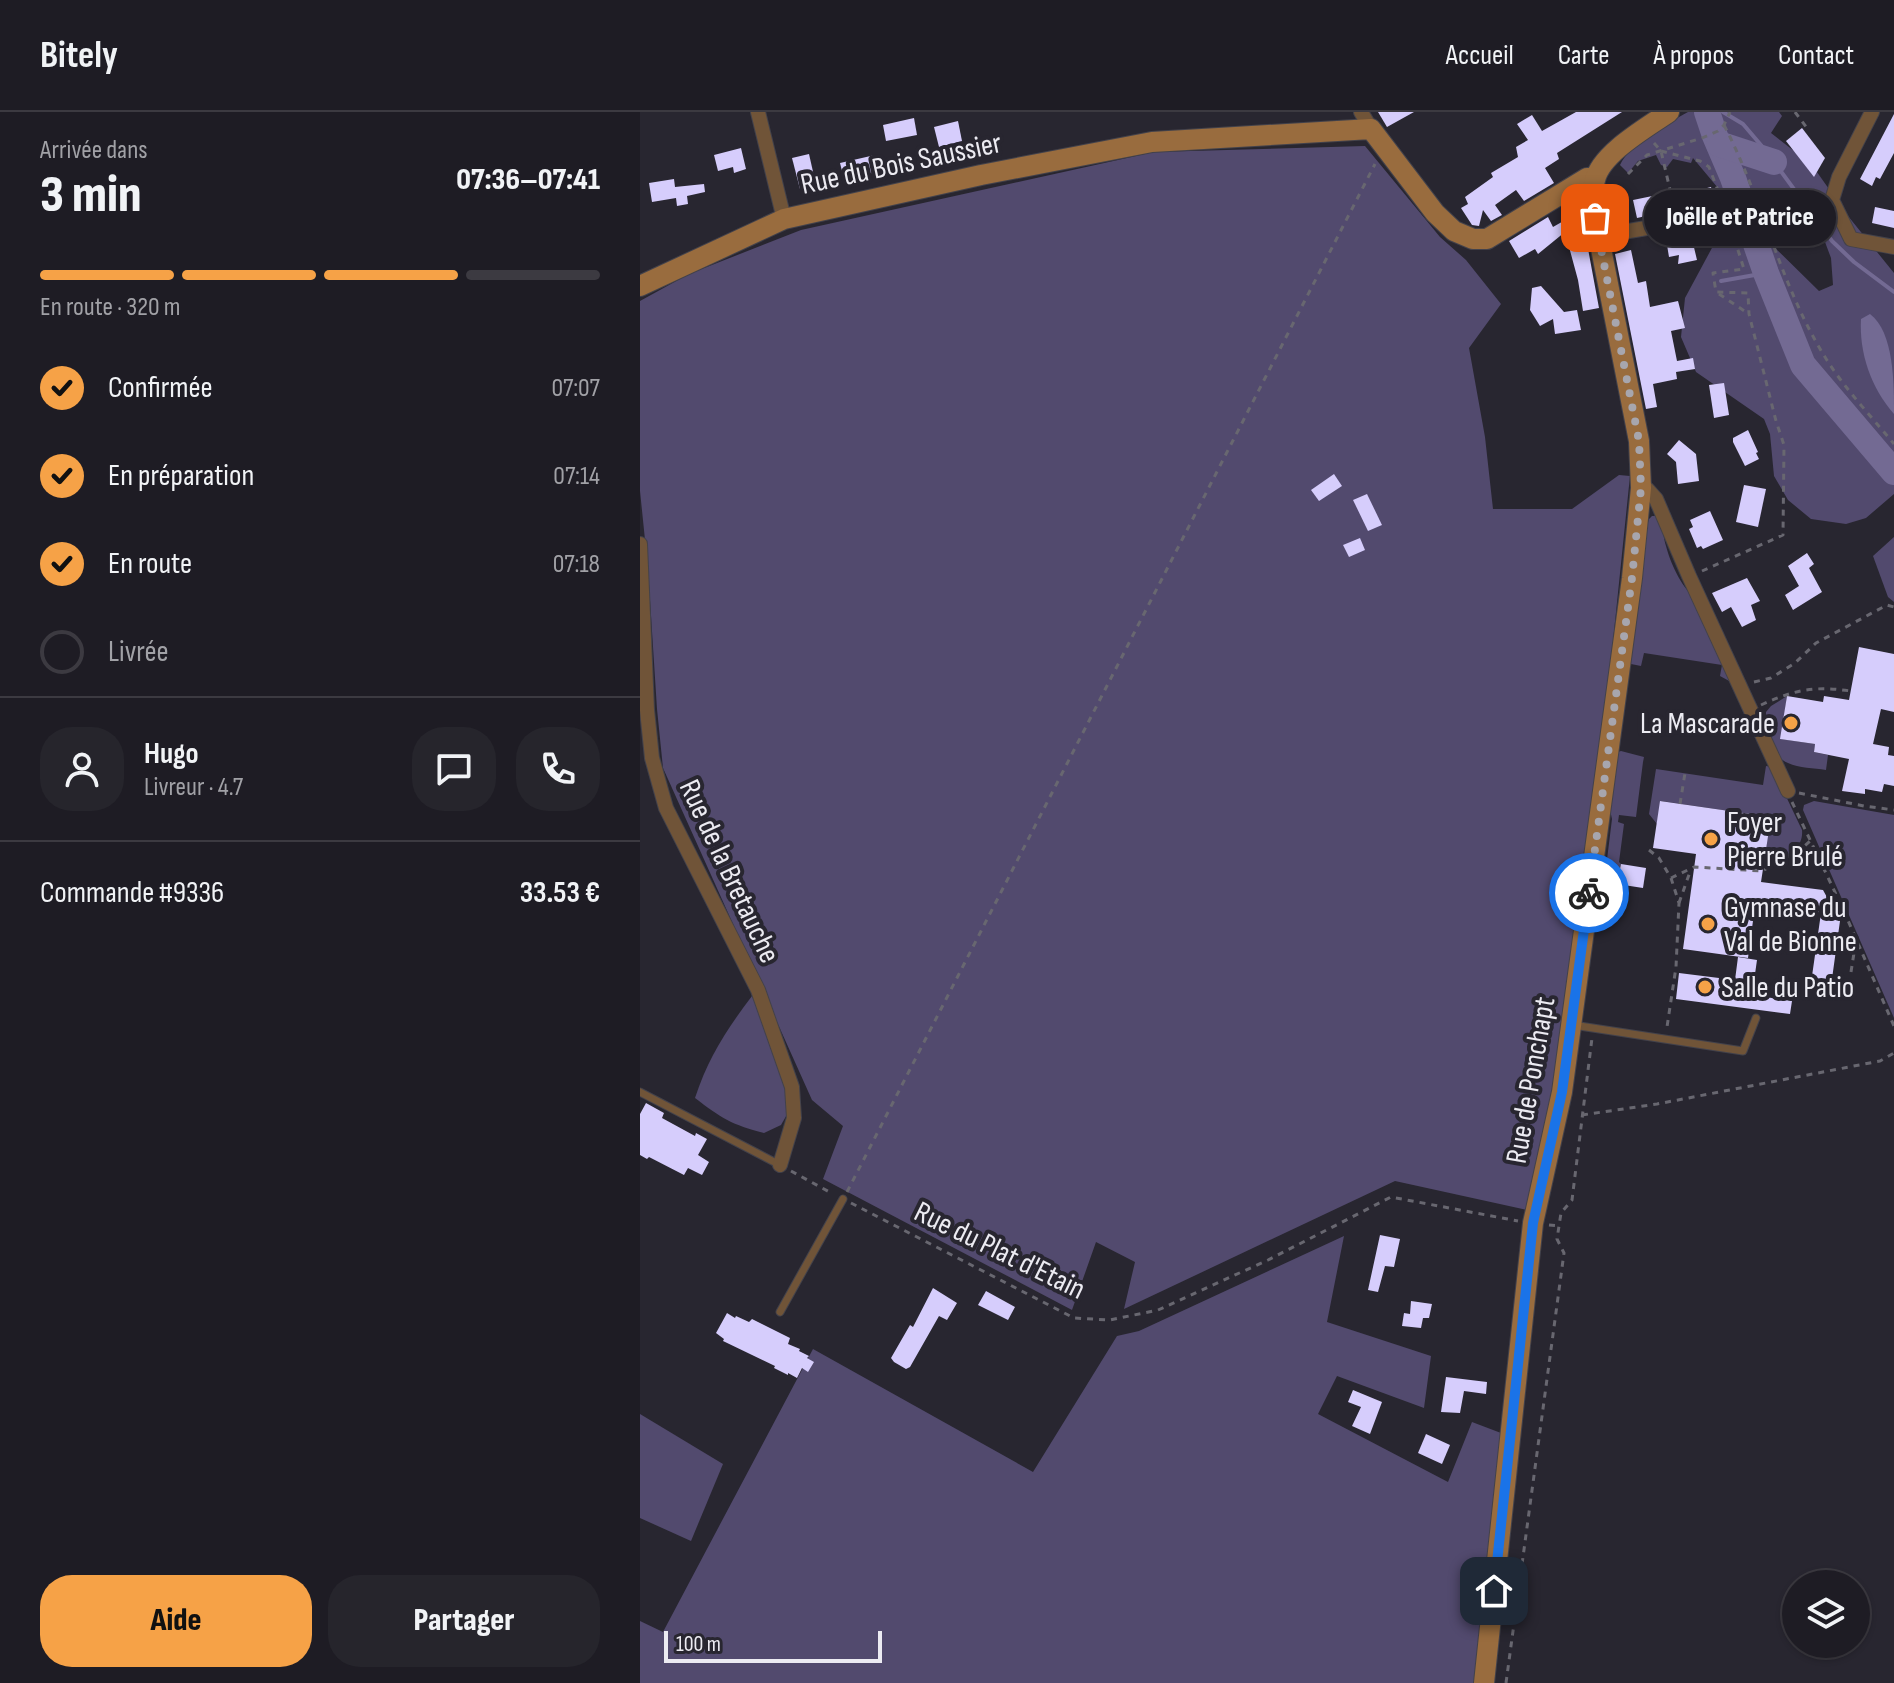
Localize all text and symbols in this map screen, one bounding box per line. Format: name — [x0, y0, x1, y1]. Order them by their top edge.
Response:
text: Bitely — [40, 33, 118, 78]
text: Accueil — [1446, 39, 1514, 72]
text: Carte — [1558, 39, 1610, 72]
text: À propos — [1654, 39, 1734, 72]
text: Contact — [1778, 39, 1854, 72]
street label: Rue du Bois Saussier — [798, 125, 1005, 203]
text: Arrivée dans — [40, 135, 148, 166]
text: 07:36–07:41 — [456, 162, 600, 198]
text: 3 min — [40, 164, 142, 227]
pin — [1561, 184, 1629, 252]
callout: Joëlle et Patrice — [1643, 190, 1835, 246]
icon: bag — [1573, 196, 1617, 240]
text: Joëlle et Patrice — [1666, 202, 1814, 233]
text: En route · 320 m — [40, 292, 180, 323]
icon: check — [40, 366, 84, 410]
text: Confirmée — [108, 370, 213, 406]
text: 07:07 — [551, 373, 600, 404]
icon: check — [40, 454, 84, 498]
text: En préparation — [108, 458, 254, 494]
text: 07:14 — [553, 461, 600, 492]
icon: check — [40, 542, 84, 586]
text: En route — [108, 546, 192, 582]
text: 07:18 — [553, 549, 600, 580]
text: Livrée — [108, 634, 169, 670]
place label: La Mascarade — [1640, 706, 1775, 742]
marker: La Mascarade — [1782, 714, 1800, 732]
button: person — [40, 727, 124, 811]
button: chat — [412, 727, 496, 811]
button: phone — [516, 727, 600, 811]
text: Hugo — [144, 736, 199, 772]
text: Livreur · 4.7 — [144, 772, 243, 803]
street label: Rue de la Bretauche — [671, 774, 787, 969]
place label: Foyer Pierre Brulé — [1727, 805, 1843, 875]
marker: Foyer Pierre Brulé — [1702, 830, 1720, 848]
courier — [1549, 853, 1629, 933]
icon: bike — [1567, 871, 1611, 915]
text: Commande #9336 — [40, 875, 224, 911]
text: 33.53 € — [520, 875, 600, 911]
place label: Gymnase du Val de Bionne — [1724, 890, 1857, 960]
marker: Gymnase du Val de Bionne — [1699, 915, 1717, 933]
place label: Salle du Patio — [1721, 970, 1854, 1006]
marker: Salle du Patio — [1696, 978, 1714, 996]
street label: Rue de Ponchapt — [1499, 994, 1563, 1166]
street label: Rue du Plat d'Etain — [908, 1194, 1091, 1308]
pin — [1460, 1557, 1528, 1625]
icon: home — [1472, 1569, 1516, 1613]
map controls — [1782, 1570, 1870, 1658]
button: layers — [1782, 1570, 1870, 1658]
button: Aide — [40, 1575, 312, 1667]
button: Partager — [328, 1575, 600, 1667]
scale bar — [664, 1627, 882, 1663]
text: 100 m — [676, 1631, 721, 1658]

